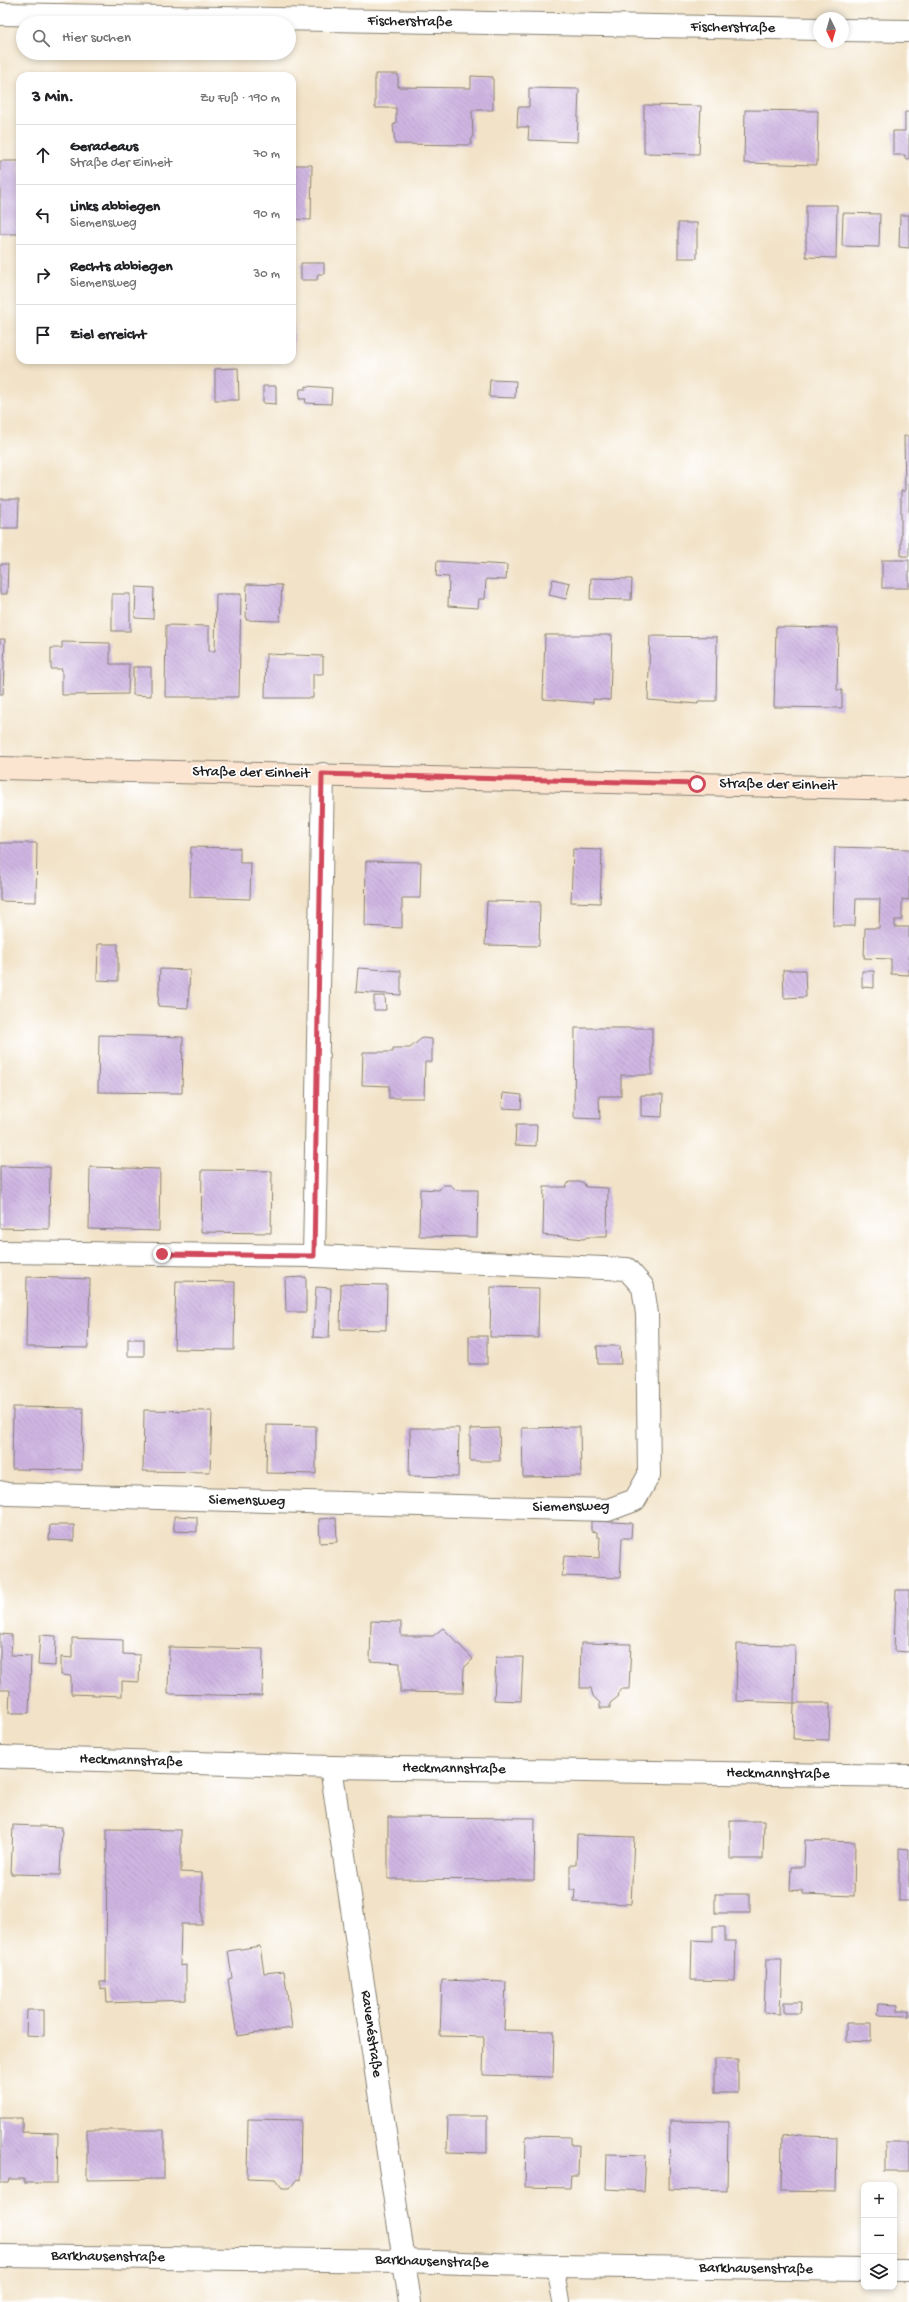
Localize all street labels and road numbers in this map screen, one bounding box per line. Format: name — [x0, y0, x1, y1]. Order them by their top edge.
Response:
street label: Fischerstraße — [366, 12, 453, 32]
street label: Fischerstraße — [689, 18, 776, 38]
street label: Straße der Einheit — [192, 763, 312, 783]
street label: Straße der Einheit — [719, 775, 839, 795]
street label: Siemensweg — [208, 1491, 286, 1511]
street label: Siemensweg — [532, 1497, 610, 1517]
street label: Heckmannstraße — [79, 1750, 183, 1772]
street label: Heckmannstraße — [402, 1759, 506, 1779]
street label: Heckmannstraße — [726, 1764, 830, 1784]
street label: Ravenéstraße — [356, 1989, 386, 2079]
street label: Barkhausenstraße — [50, 2247, 165, 2267]
street label: Barkhausenstraße — [374, 2251, 490, 2273]
street label: Barkhausenstraße — [698, 2259, 813, 2279]

